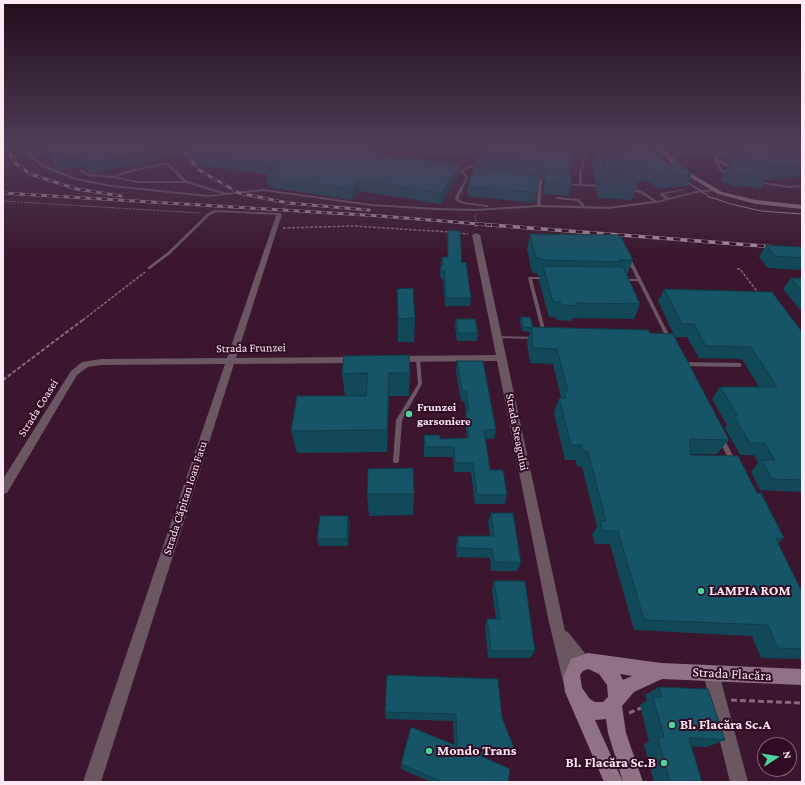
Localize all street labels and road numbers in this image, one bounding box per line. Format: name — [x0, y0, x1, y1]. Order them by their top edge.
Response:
street label: Strada Frunzei — [216, 340, 286, 356]
street label: Strada Coasei — [15, 377, 61, 439]
street label: Strada Steagului — [502, 392, 532, 472]
street label: Strada Căpitan Ioan Fatu — [160, 439, 210, 557]
street label: Strada Flacăra — [692, 664, 772, 684]

